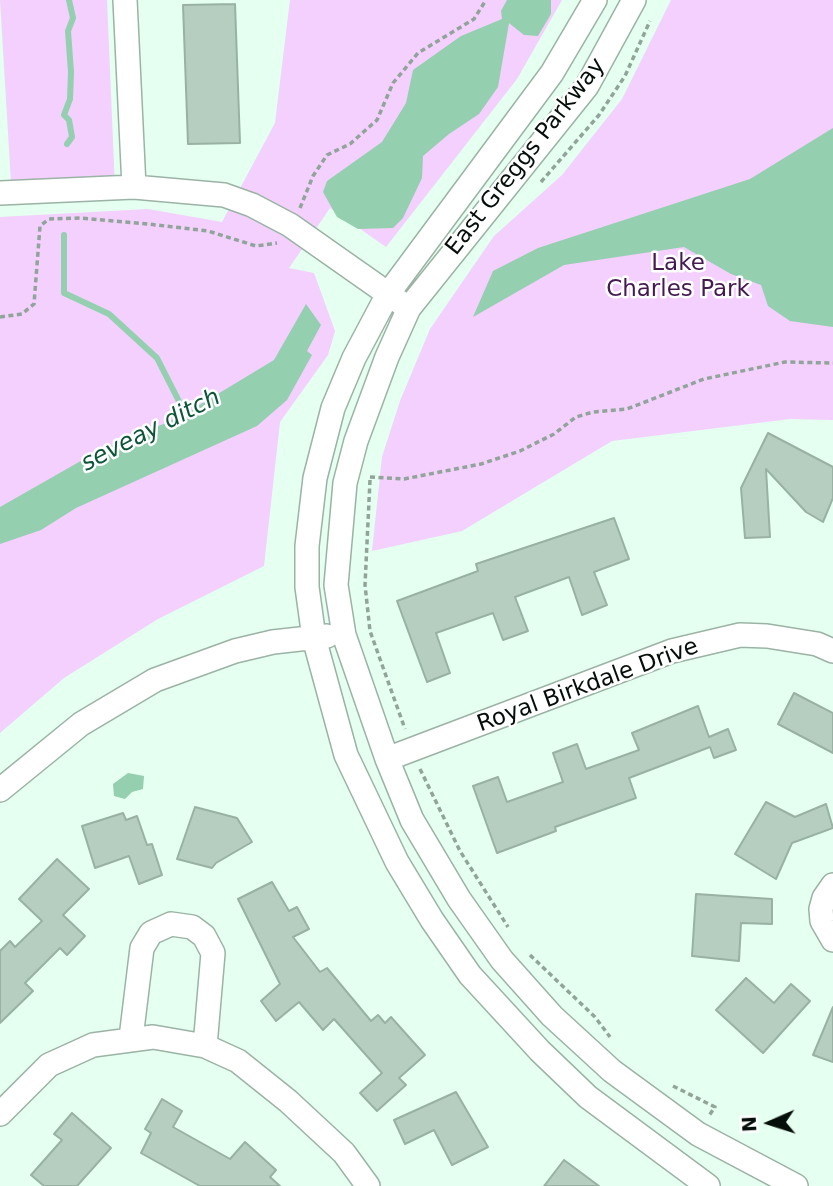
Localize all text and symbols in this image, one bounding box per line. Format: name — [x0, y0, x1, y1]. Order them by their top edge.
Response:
street label: East Greggs Parkway — [440, 53, 612, 261]
park label: Lake Charles Park — [606, 250, 750, 304]
water label: seveay ditch — [77, 384, 225, 478]
street label: Royal Birkdale Drive — [474, 633, 702, 739]
north arrow — [735, 1088, 805, 1158]
text: N — [738, 1116, 760, 1133]

